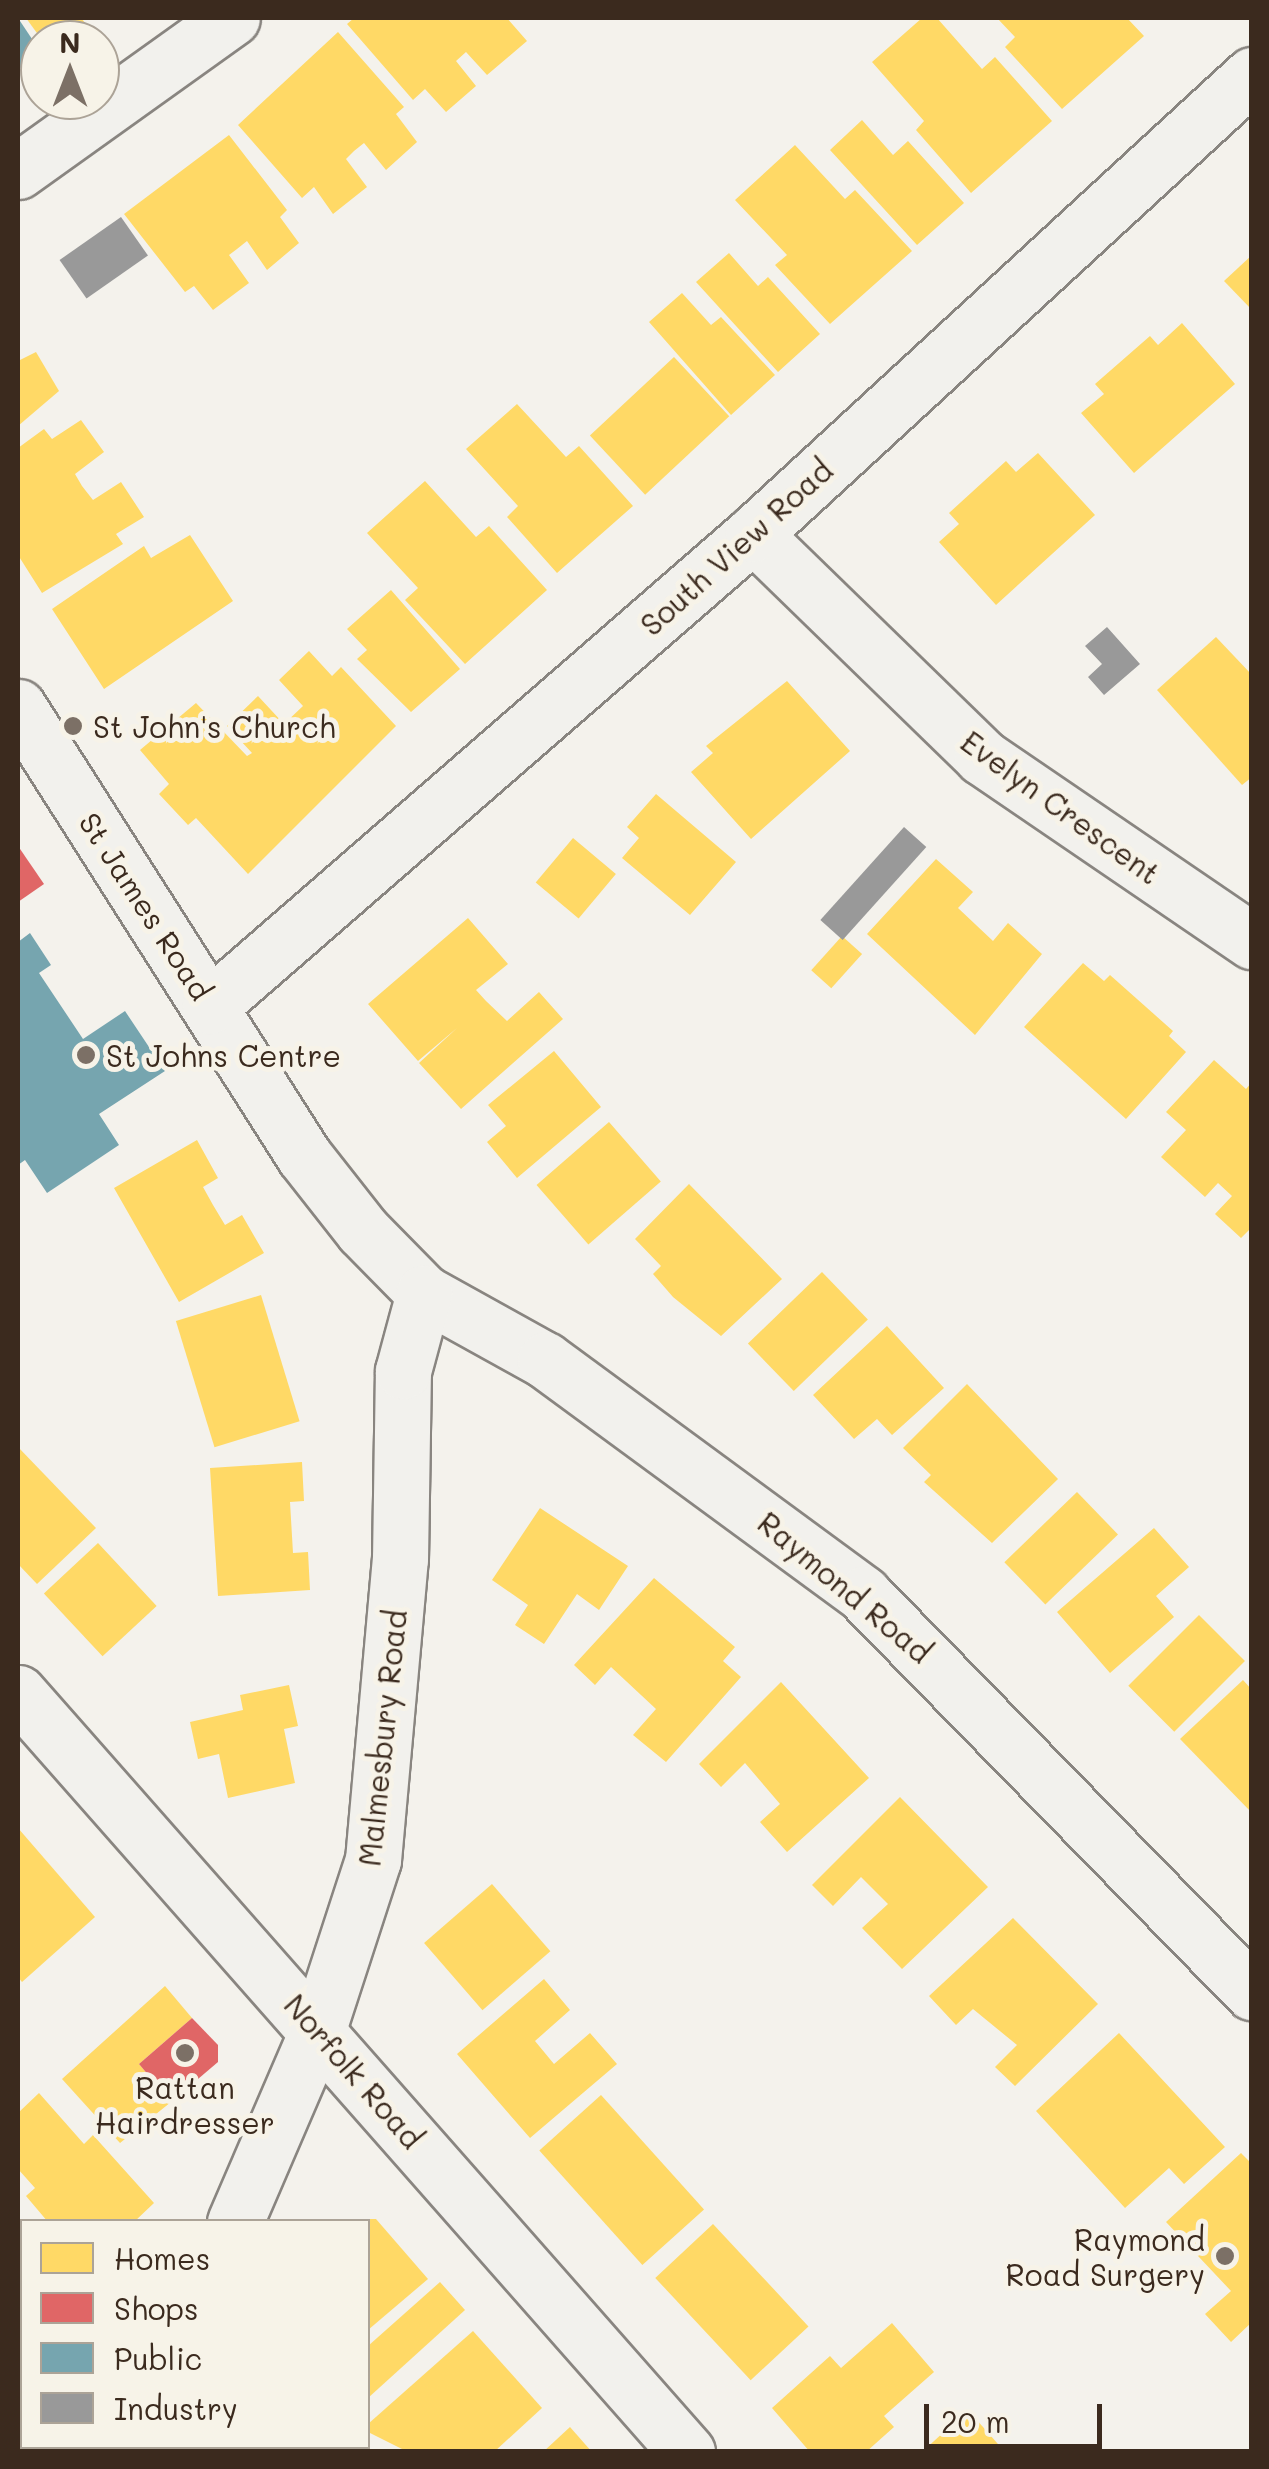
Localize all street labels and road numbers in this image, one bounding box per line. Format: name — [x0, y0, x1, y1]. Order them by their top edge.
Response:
street label: South View Road — [633, 452, 839, 642]
street label: Evelyn Crescent — [955, 723, 1167, 891]
street label: St James Road — [72, 806, 220, 1006]
street label: Raymond Road — [751, 1504, 939, 1670]
street label: Malmesbury Road — [351, 1608, 413, 1868]
street label: Norfolk Road — [277, 1987, 431, 2155]

